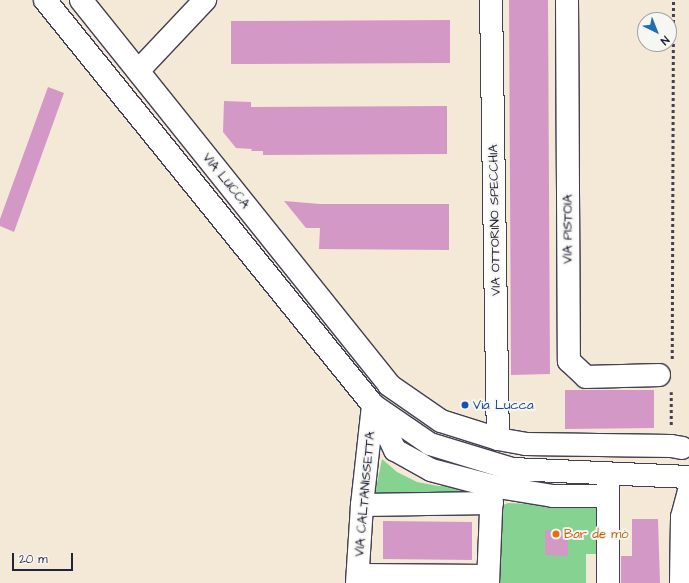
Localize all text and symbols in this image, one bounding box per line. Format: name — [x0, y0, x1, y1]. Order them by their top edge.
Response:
north arrow — [637, 12, 677, 52]
text: N — [657, 33, 672, 48]
street label: VIA OTTORINO SPECCHIA — [486, 144, 504, 296]
street label: VIA LUCCA — [199, 150, 253, 212]
street label: VIA PISTOIA — [560, 194, 576, 264]
place label: Via Lucca — [473, 397, 534, 413]
marker: Via Lucca — [460, 400, 470, 410]
street label: VIA CALTANISSETTA — [352, 431, 378, 557]
place label: Bar de mò — [564, 526, 629, 542]
marker: Bar de mò — [551, 529, 561, 539]
scale bar — [14, 545, 75, 571]
text: 20 m — [19, 551, 48, 568]

